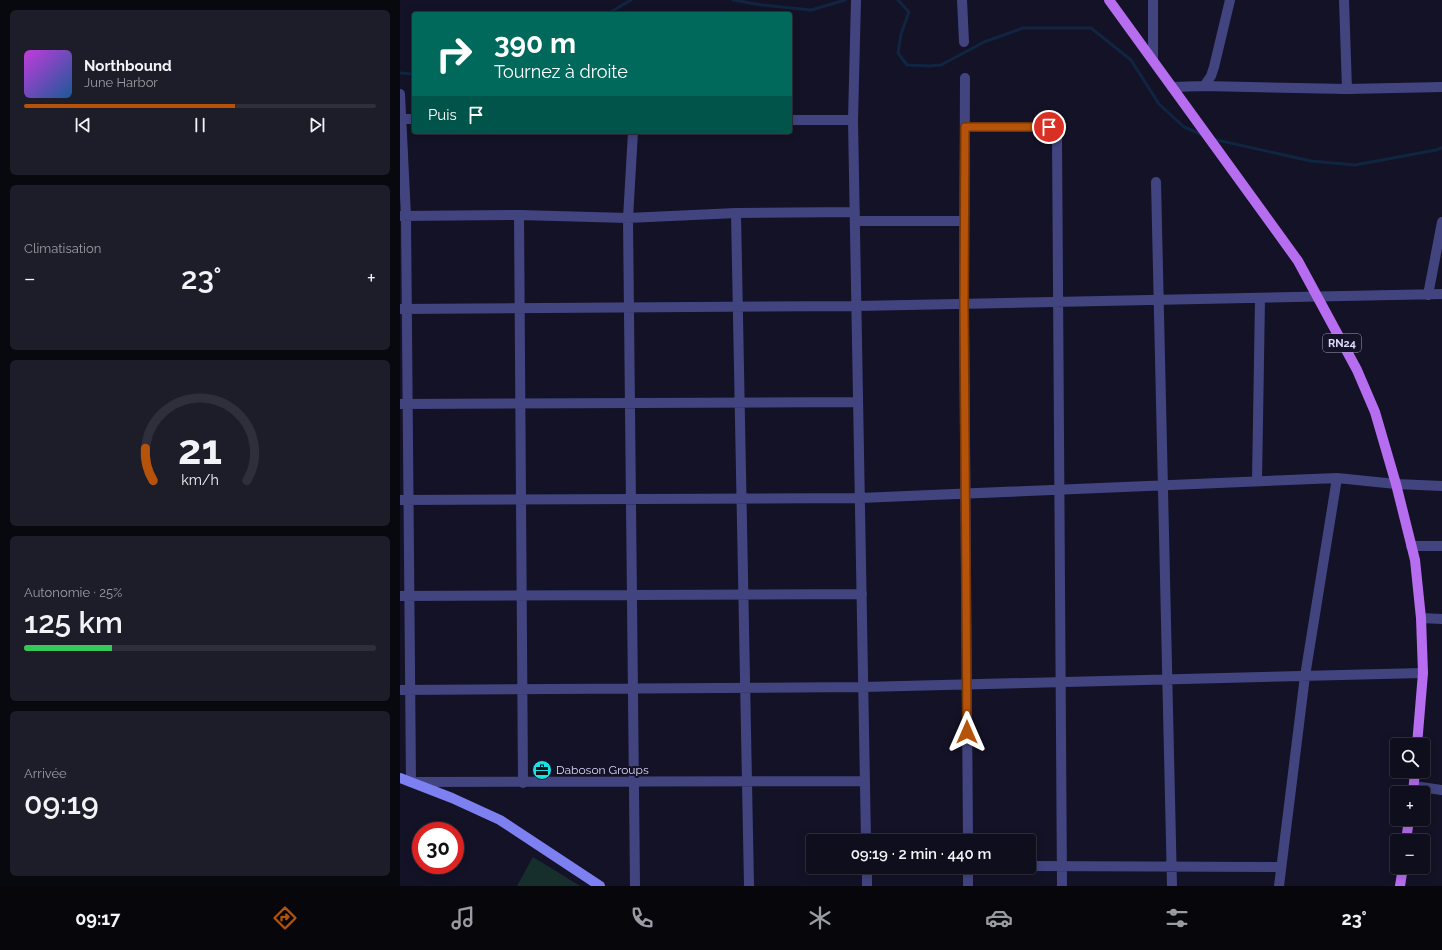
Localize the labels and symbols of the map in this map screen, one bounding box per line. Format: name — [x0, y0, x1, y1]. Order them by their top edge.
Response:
pin — [1032, 110, 1066, 144]
road number: RN24 — [1323, 334, 1361, 352]
position arrow — [946, 711, 988, 753]
office icon: Daboson Groups — [531, 759, 553, 781]
place label: Daboson Groups — [556, 763, 649, 777]
speed limit sign: 30 — [412, 822, 464, 874]

